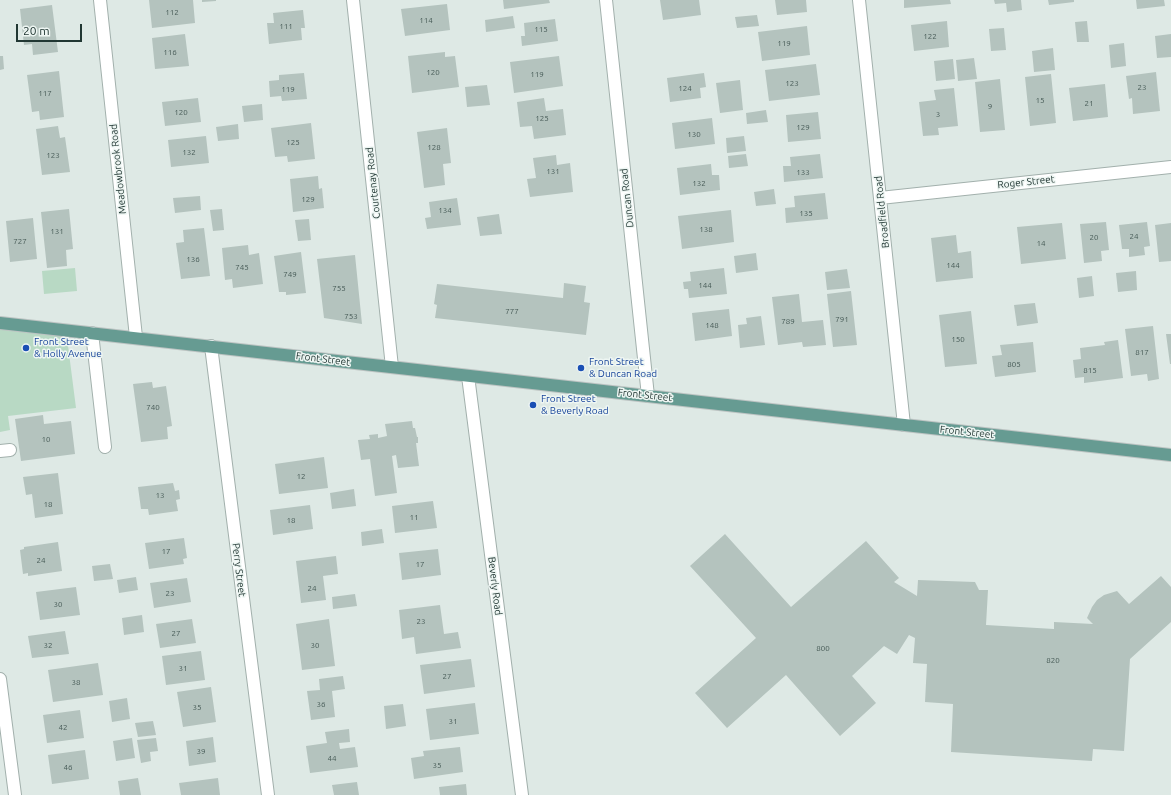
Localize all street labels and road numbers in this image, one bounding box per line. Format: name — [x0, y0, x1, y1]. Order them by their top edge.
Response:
street label: Meadowbrook Road — [107, 123, 129, 215]
street label: Courtenay Road — [363, 147, 383, 219]
street label: Duncan Road — [618, 168, 636, 228]
street label: Roger Street — [997, 173, 1055, 191]
street label: Broadfield Road — [872, 175, 892, 249]
street label: Front Street — [295, 350, 351, 368]
street label: Front Street — [617, 386, 673, 404]
street label: Front Street — [939, 423, 995, 441]
street label: Perry Street — [230, 542, 248, 598]
street label: Beverly Road — [485, 556, 505, 616]

